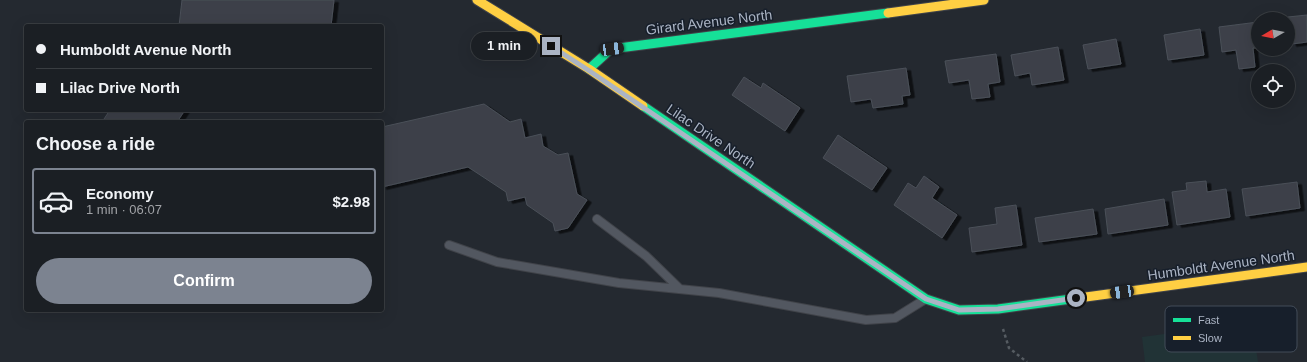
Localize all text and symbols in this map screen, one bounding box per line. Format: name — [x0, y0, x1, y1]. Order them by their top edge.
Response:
street label: Girard Avenue North — [645, 6, 773, 38]
north arrow — [1251, 12, 1295, 56]
map controls — [1251, 12, 1295, 108]
callout: 1 min — [471, 32, 537, 60]
route end — [542, 37, 560, 55]
text: 1 min — [487, 38, 521, 53]
text: Humboldt Avenue North — [60, 41, 231, 58]
car — [599, 41, 625, 57]
button: locate — [1251, 64, 1295, 108]
text: Lilac Drive North — [60, 79, 180, 96]
street label: Lilac Drive North — [664, 100, 758, 172]
text: Choose a ride — [36, 134, 155, 154]
icon: car — [38, 183, 74, 219]
text: Economy — [86, 185, 154, 202]
text: $2.98 — [332, 193, 370, 210]
text: 1 min · 06:07 — [86, 202, 162, 217]
street label: Humboldt Avenue North — [1146, 247, 1296, 283]
button: Confirm — [36, 258, 372, 304]
car — [1109, 284, 1135, 300]
route start — [1067, 289, 1085, 307]
legend — [1165, 306, 1297, 352]
text: Fast — [1198, 314, 1219, 326]
text: Slow — [1198, 332, 1222, 344]

